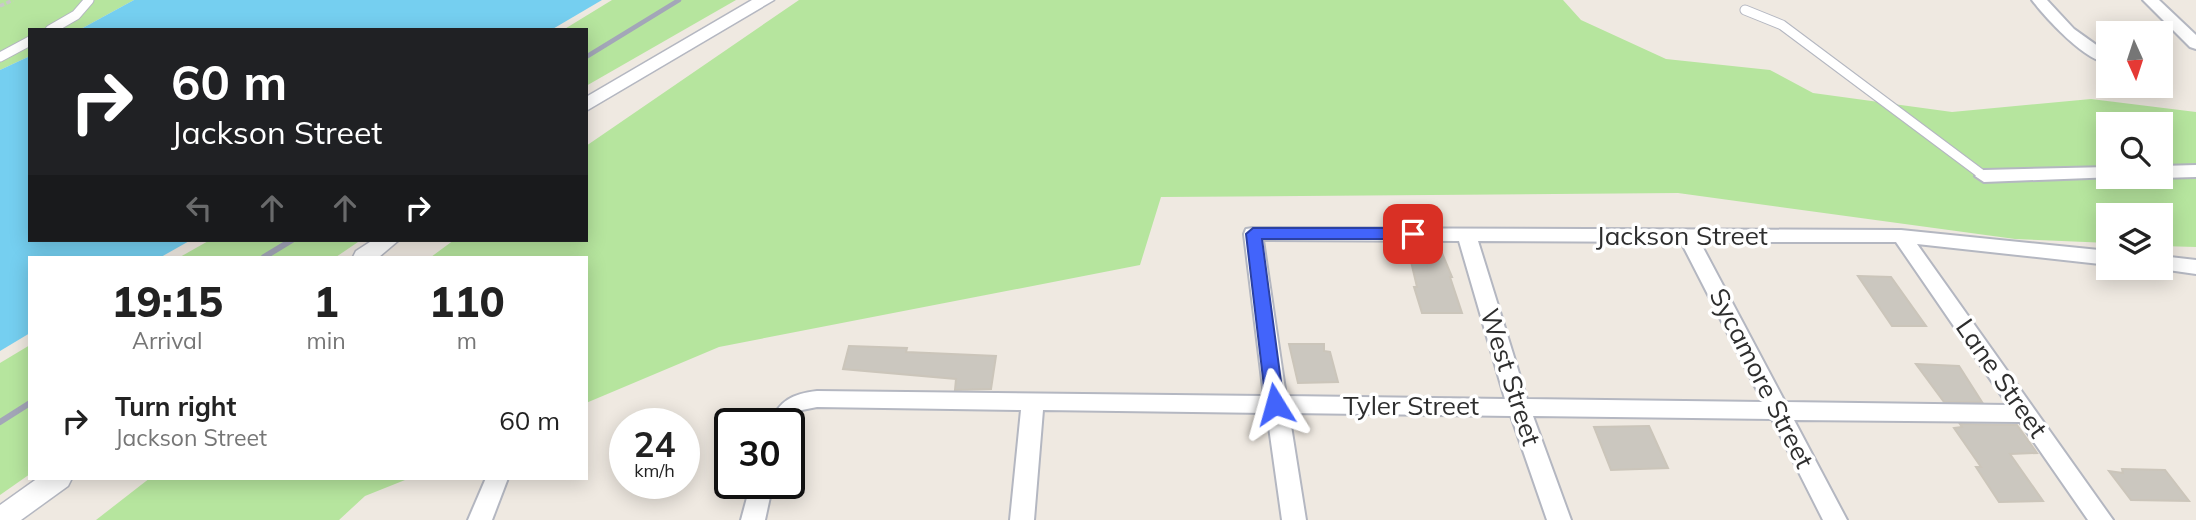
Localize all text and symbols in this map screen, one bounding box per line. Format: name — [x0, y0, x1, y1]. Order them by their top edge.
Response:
north arrow — [2096, 21, 2174, 98]
map controls — [2096, 21, 2173, 280]
text: 60 m — [171, 51, 287, 112]
icon: right — [56, 56, 147, 147]
text: Jackson Street — [171, 112, 383, 152]
button: search — [2096, 112, 2173, 189]
icon: left — [180, 189, 218, 227]
icon: ahead — [253, 189, 291, 227]
icon: ahead — [326, 189, 364, 227]
icon: right — [399, 189, 437, 227]
button: layers — [2096, 203, 2173, 280]
pin — [1383, 204, 1443, 264]
icon: arrive — [1394, 215, 1432, 253]
street label: Jackson Street — [1596, 219, 1768, 252]
text: 19:15 — [111, 275, 223, 328]
text: 1 — [313, 275, 339, 328]
text: 110 — [429, 275, 505, 328]
street label: Sycamore Street — [1702, 282, 1822, 474]
street label: West Street — [1473, 304, 1549, 450]
street label: Lane Street — [1949, 312, 2055, 444]
text: Arrival — [132, 326, 202, 355]
text: min — [306, 326, 346, 355]
text: m — [457, 326, 477, 355]
position arrow — [1238, 367, 1312, 441]
street label: Tyler Street — [1343, 389, 1479, 422]
text: Turn right — [115, 390, 236, 423]
icon: right — [56, 402, 94, 440]
text: 60 m — [499, 404, 560, 437]
speed limit sign: 30 — [714, 408, 805, 499]
text: 24 — [633, 422, 676, 466]
text: Jackson Street — [115, 423, 267, 452]
text: km/h — [634, 459, 675, 482]

